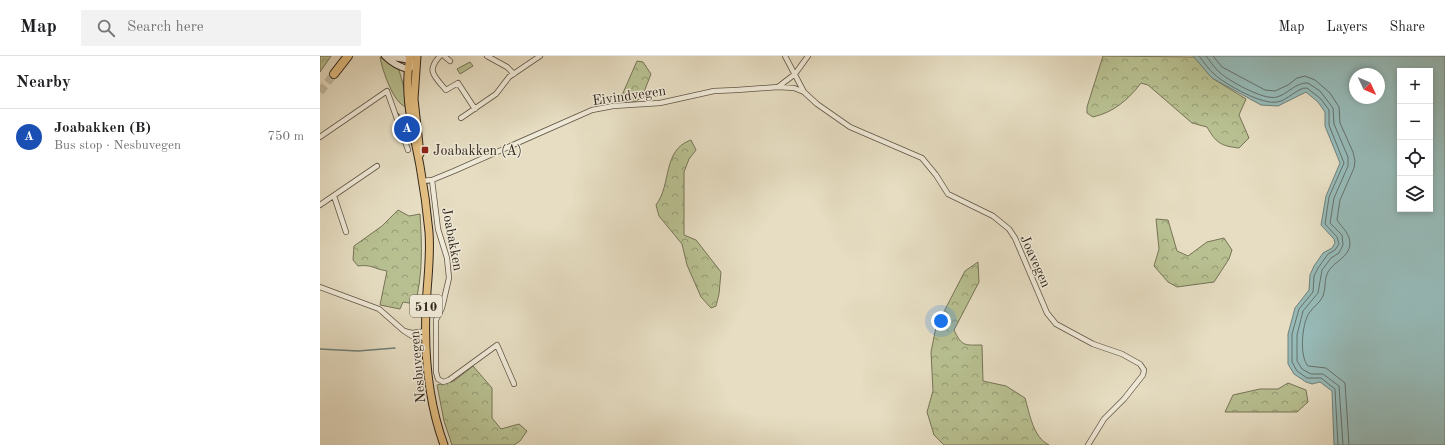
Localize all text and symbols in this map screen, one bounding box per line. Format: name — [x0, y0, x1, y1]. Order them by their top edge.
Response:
search box — [81, 10, 361, 46]
icon: search — [95, 17, 117, 39]
text: Map — [20, 18, 57, 37]
text: Search here — [127, 20, 204, 35]
text: Map — [1279, 20, 1305, 34]
text: Layers — [1327, 20, 1368, 34]
text: Share — [1390, 20, 1425, 34]
north arrow — [1349, 68, 1385, 104]
map controls — [1397, 68, 1433, 212]
button: + — [1397, 68, 1433, 104]
text: Nearby — [16, 74, 71, 91]
street label: Eivindvegen — [591, 84, 667, 108]
button: − — [1397, 104, 1433, 140]
pin: A — [394, 114, 420, 144]
text: Joabakken (B) — [54, 121, 151, 136]
text: A — [24, 130, 34, 143]
text: 750 m — [267, 130, 304, 143]
text: Bus stop · Nesbuvegen — [54, 139, 181, 152]
button: locate — [1397, 140, 1433, 176]
place label: Joabakken (A) — [433, 144, 522, 158]
marker: Joabakken (A) — [420, 145, 430, 155]
button: layers — [1397, 176, 1433, 212]
street label: Joabakken — [439, 206, 465, 272]
street label: Joavegen — [1017, 233, 1053, 290]
road number: 510 — [410, 295, 442, 317]
your location — [931, 311, 951, 331]
street label: Nesbuvegen — [408, 330, 428, 404]

